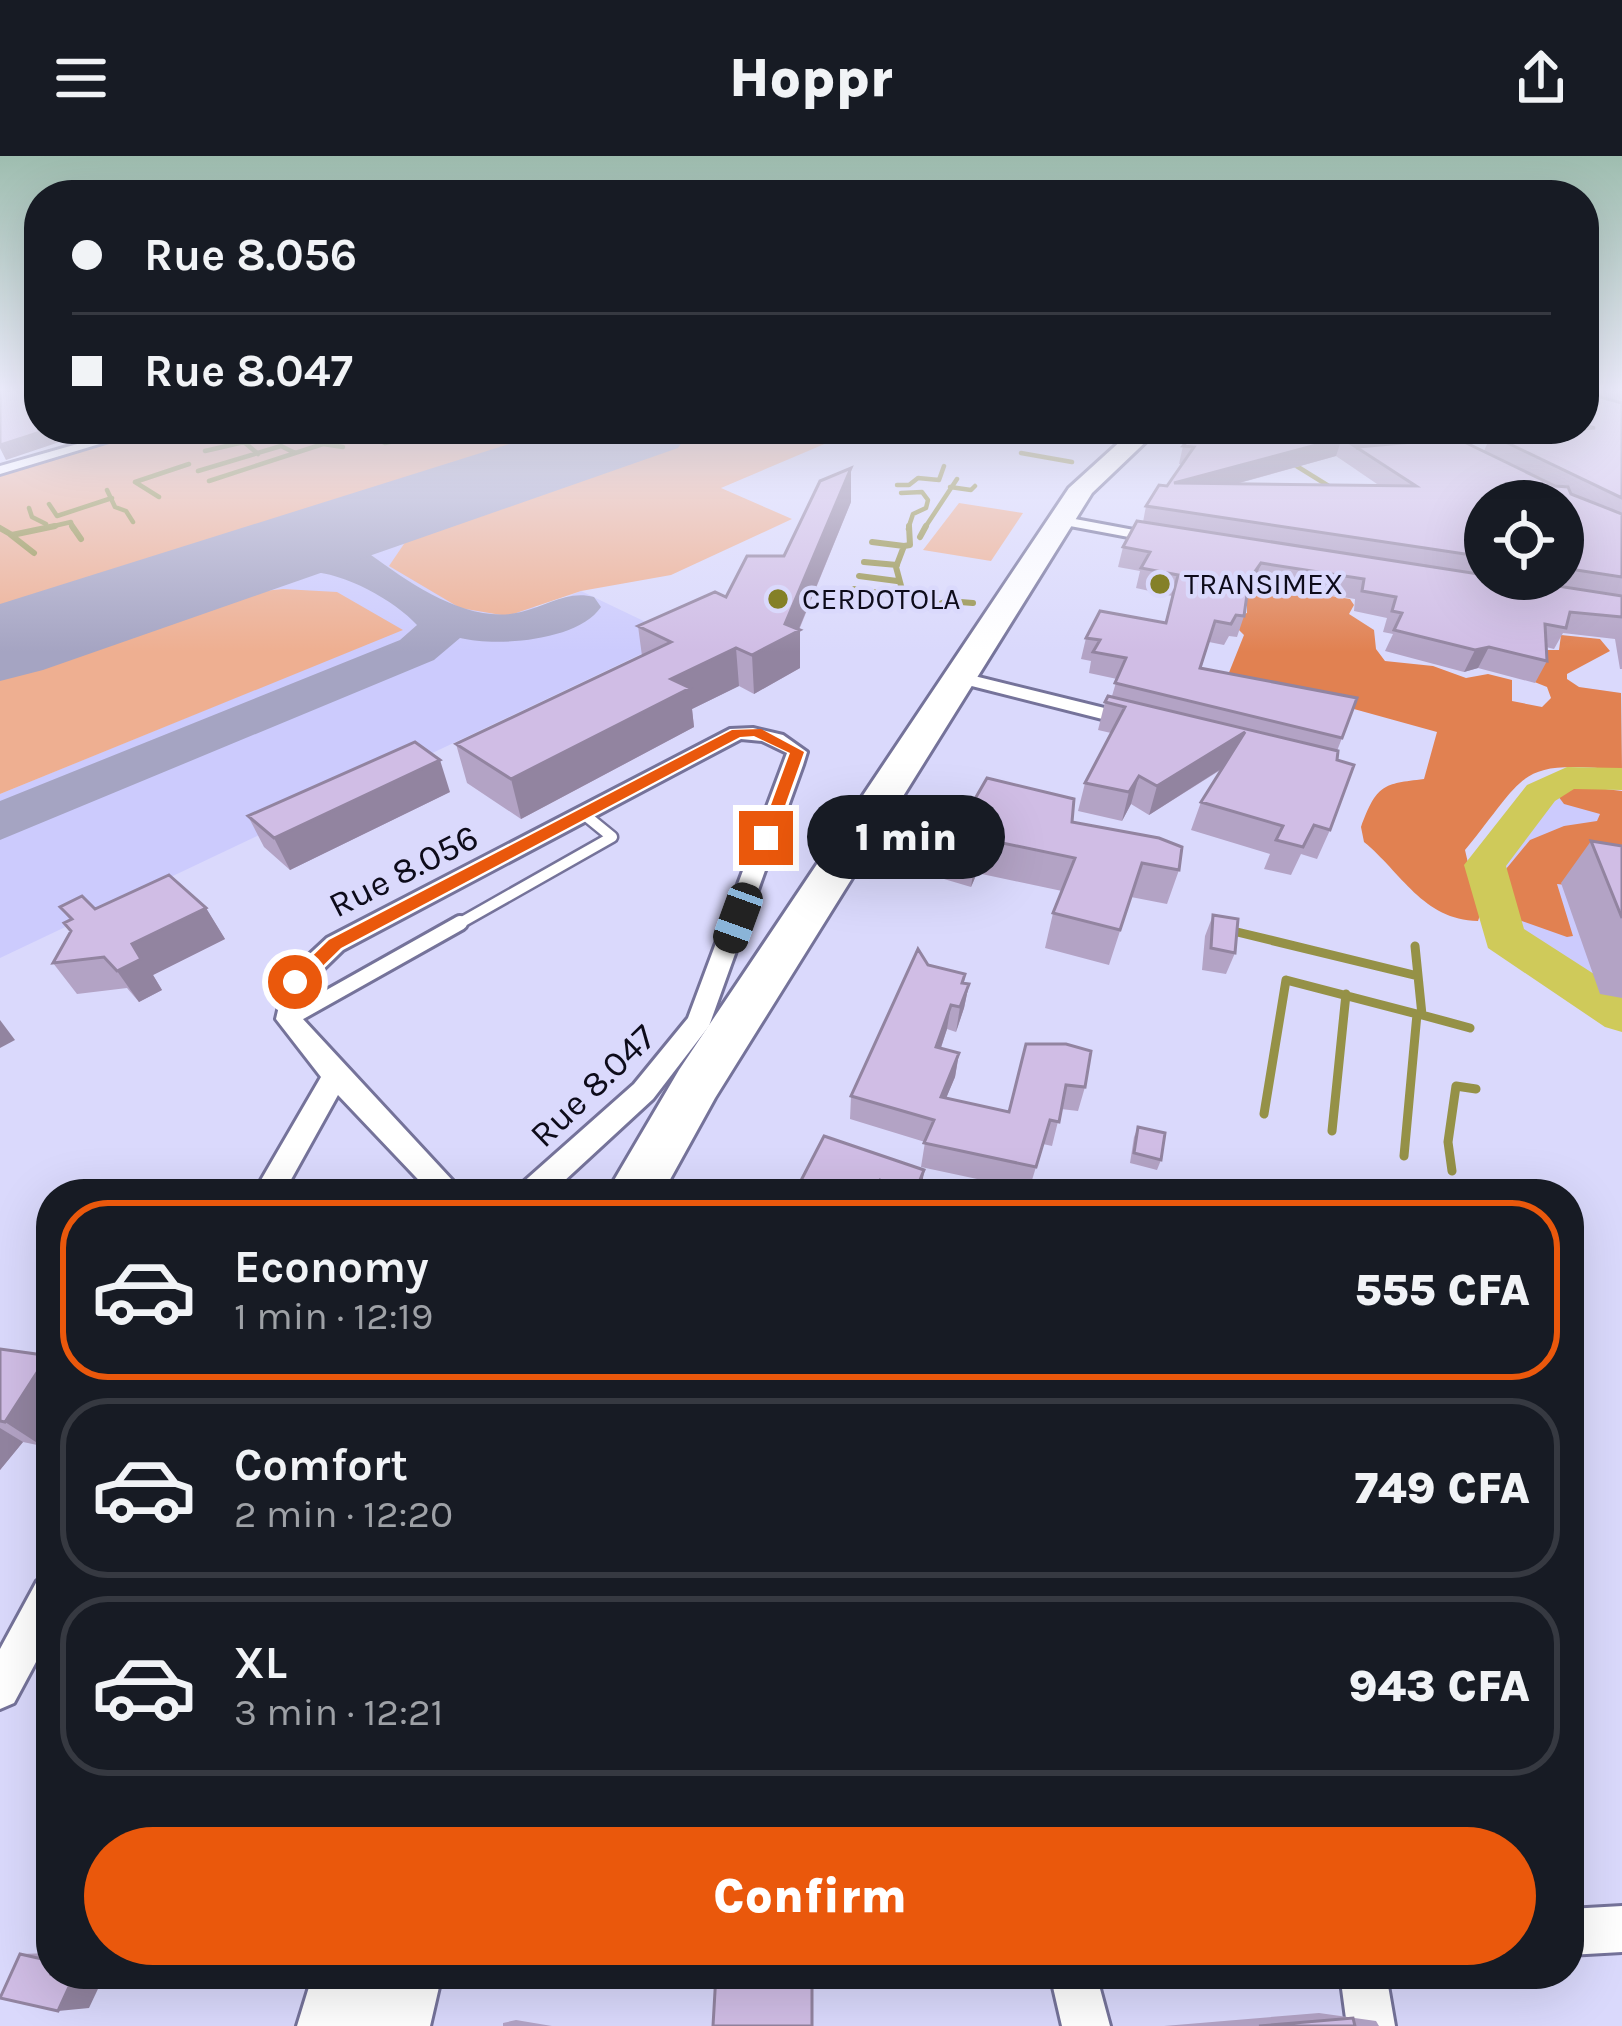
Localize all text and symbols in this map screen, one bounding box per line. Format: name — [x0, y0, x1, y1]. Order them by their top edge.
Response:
icon: menu — [48, 45, 114, 111]
icon: share — [1508, 45, 1574, 111]
text: Hoppr — [729, 46, 893, 110]
text: Rue 8.056 — [144, 229, 357, 281]
text: Rue 8.047 — [144, 345, 353, 397]
map controls — [1464, 480, 1584, 600]
button: locate — [1464, 480, 1584, 600]
place label: TRANSIMEX — [1184, 566, 1343, 602]
marker: TRANSIMEX — [1147, 571, 1173, 597]
place label: CERDOTOLA — [802, 581, 960, 617]
marker: CERDOTOLA — [765, 586, 791, 612]
callout: 1 min — [808, 796, 1006, 880]
route end — [739, 811, 793, 865]
text: 1 min — [855, 814, 957, 860]
street label: Rue 8.056 — [322, 815, 485, 926]
car — [709, 878, 767, 958]
route start — [268, 955, 322, 1009]
street label: Rue 8.047 — [521, 1016, 664, 1156]
icon: car — [90, 1236, 198, 1344]
text: Economy — [234, 1241, 429, 1293]
text: 555 CFA — [1354, 1264, 1530, 1316]
text: 1 min · 12:19 — [234, 1293, 433, 1339]
icon: car — [90, 1434, 198, 1542]
text: Comfort — [234, 1439, 408, 1491]
text: 749 CFA — [1354, 1462, 1530, 1514]
text: 2 min · 12:20 — [234, 1491, 453, 1537]
icon: car — [90, 1632, 198, 1740]
text: XL — [234, 1637, 287, 1689]
text: 943 CFA — [1349, 1660, 1530, 1712]
text: 3 min · 12:21 — [234, 1689, 443, 1735]
button: Confirm — [84, 1827, 1536, 1965]

